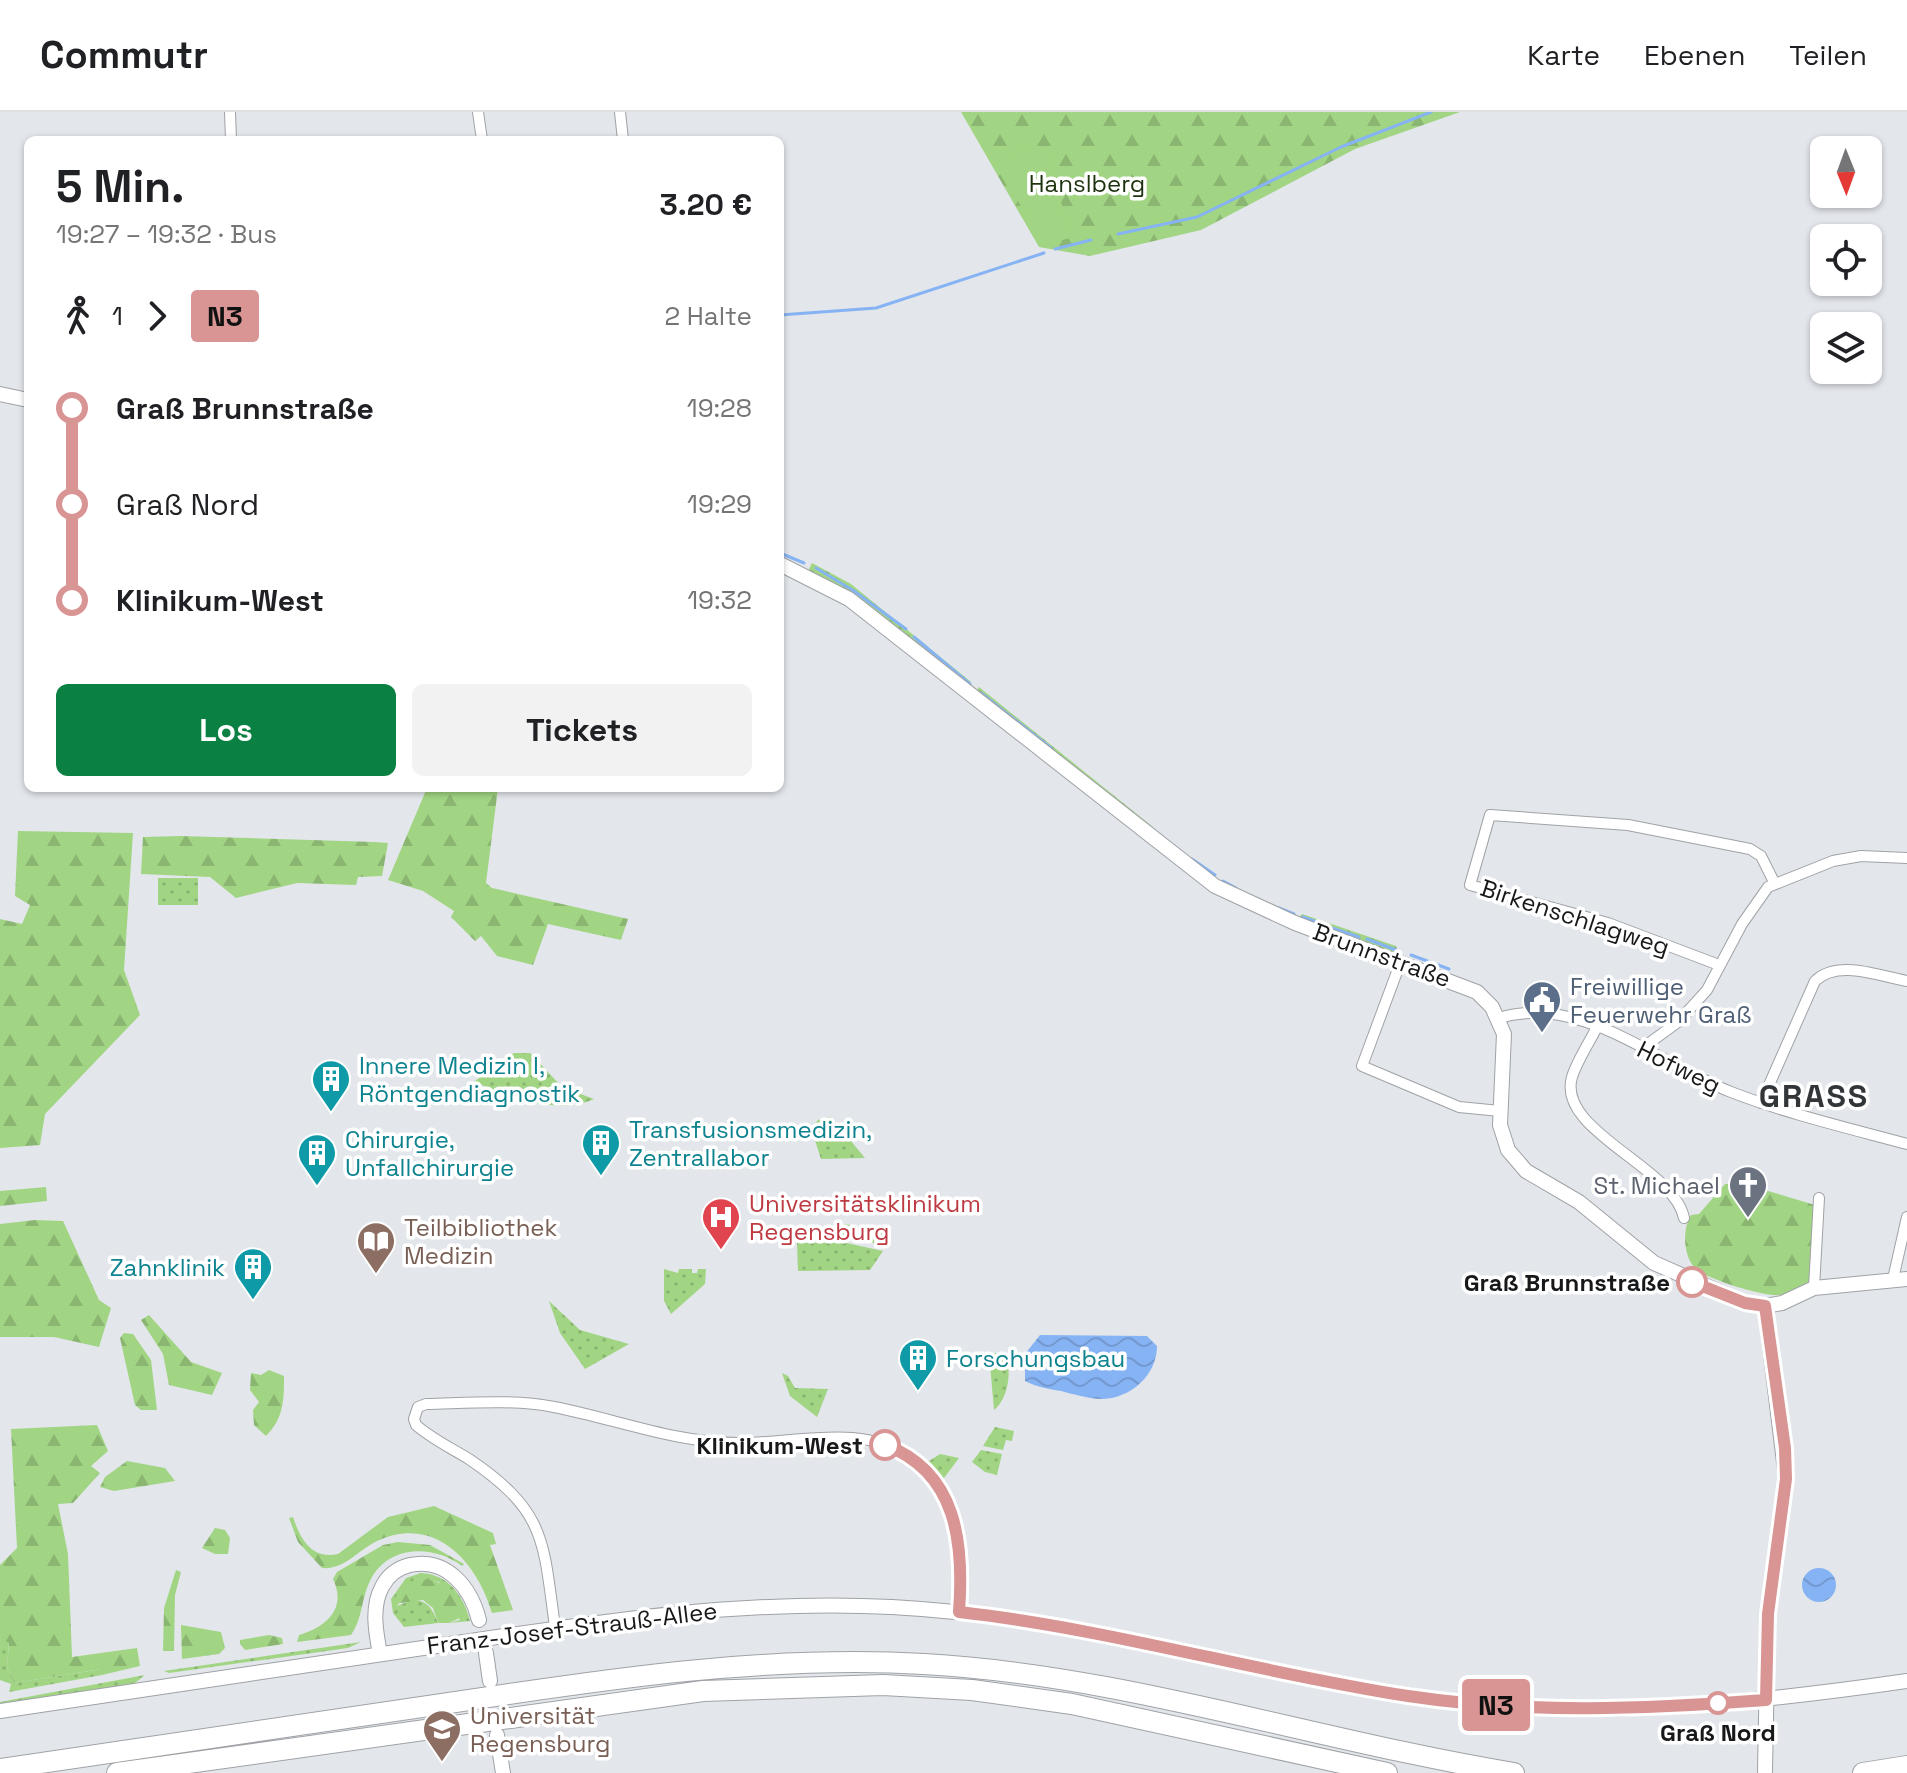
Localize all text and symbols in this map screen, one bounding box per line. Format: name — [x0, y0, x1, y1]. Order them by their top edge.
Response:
text: Commutr — [40, 31, 208, 79]
text: Karte — [1527, 37, 1600, 73]
text: Ebenen — [1644, 37, 1745, 73]
text: Teilen — [1789, 37, 1867, 73]
north arrow — [1810, 136, 1882, 208]
map controls — [1810, 136, 1882, 384]
text: 5 Min. — [56, 159, 184, 215]
park label: Hanslberg — [1029, 168, 1145, 199]
text: 3.20 € — [660, 185, 752, 224]
text: 19:27 – 19:32 · Bus — [56, 217, 277, 251]
button: locate — [1810, 224, 1882, 296]
icon: walk — [56, 294, 100, 338]
icon: forward — [135, 294, 179, 338]
text: N3 — [207, 298, 243, 334]
text: 1 — [112, 299, 123, 333]
text: 2 Halte — [664, 299, 752, 333]
button: layers — [1810, 312, 1882, 384]
text: Graß Brunnstraße — [116, 389, 374, 428]
text: 19:28 — [687, 391, 752, 425]
text: Graß Nord — [116, 485, 259, 524]
text: 19:29 — [687, 487, 752, 521]
text: Klinikum-West — [116, 581, 324, 620]
text: 19:32 — [687, 583, 752, 617]
button: Los — [56, 684, 396, 776]
button: Tickets — [412, 684, 752, 776]
street label: Birkenschlagweg — [1476, 872, 1674, 962]
street label: Brunnstraße — [1309, 916, 1455, 994]
place label: Freiwillige Feuerwehr Graß — [1570, 971, 1751, 1030]
public building icon: Freiwillige Feuerwehr Graß — [1521, 979, 1563, 1034]
street label: Hofweg — [1632, 1033, 1726, 1101]
place label: Innere Medizin I, Röntgendiagnostik — [359, 1050, 580, 1109]
building icon: Innere Medizin I, Röntgendiagnostik — [310, 1058, 352, 1113]
district label: GRASS — [1759, 1076, 1869, 1116]
place label: Transfusionsmedizin, Zentrallabor — [629, 1114, 872, 1173]
building icon: Transfusionsmedizin, Zentrallabor — [580, 1122, 622, 1177]
place label: Chirurgie, Unfallchirurgie — [345, 1124, 514, 1183]
building icon: Chirurgie, Unfallchirurgie — [296, 1132, 338, 1187]
church icon: St. Michael — [1727, 1164, 1769, 1219]
place label: St. Michael — [1594, 1170, 1720, 1201]
place label: Universitätsklinikum Regensburg — [749, 1188, 981, 1247]
hospital icon: Universitätsklinikum Regensburg — [700, 1196, 742, 1251]
place label: Teilbibliothek Medizin — [404, 1212, 558, 1271]
library icon: Teilbibliothek Medizin — [355, 1220, 397, 1275]
building icon: Zahnklinik — [232, 1246, 274, 1301]
place label: Zahnklinik — [110, 1252, 225, 1283]
place label: Graß Brunnstraße — [1464, 1267, 1670, 1298]
marker: Graß Brunnstraße — [1677, 1267, 1707, 1297]
building icon: Forschungsbau — [897, 1337, 939, 1392]
place label: Forschungsbau — [946, 1343, 1125, 1374]
place label: Klinikum-West — [697, 1430, 863, 1461]
marker: Klinikum-West — [870, 1430, 900, 1460]
street label: Franz-Josef-Strauß-Allee — [425, 1595, 719, 1661]
line badge: N3 — [1460, 1679, 1532, 1731]
text: N3 — [1478, 1687, 1514, 1723]
marker: Graß Nord — [1707, 1692, 1729, 1714]
place label: Universität Regensburg — [470, 1700, 611, 1759]
school or university icon: Universität Regensburg — [421, 1708, 463, 1763]
place label: Graß Nord — [1660, 1717, 1776, 1748]

